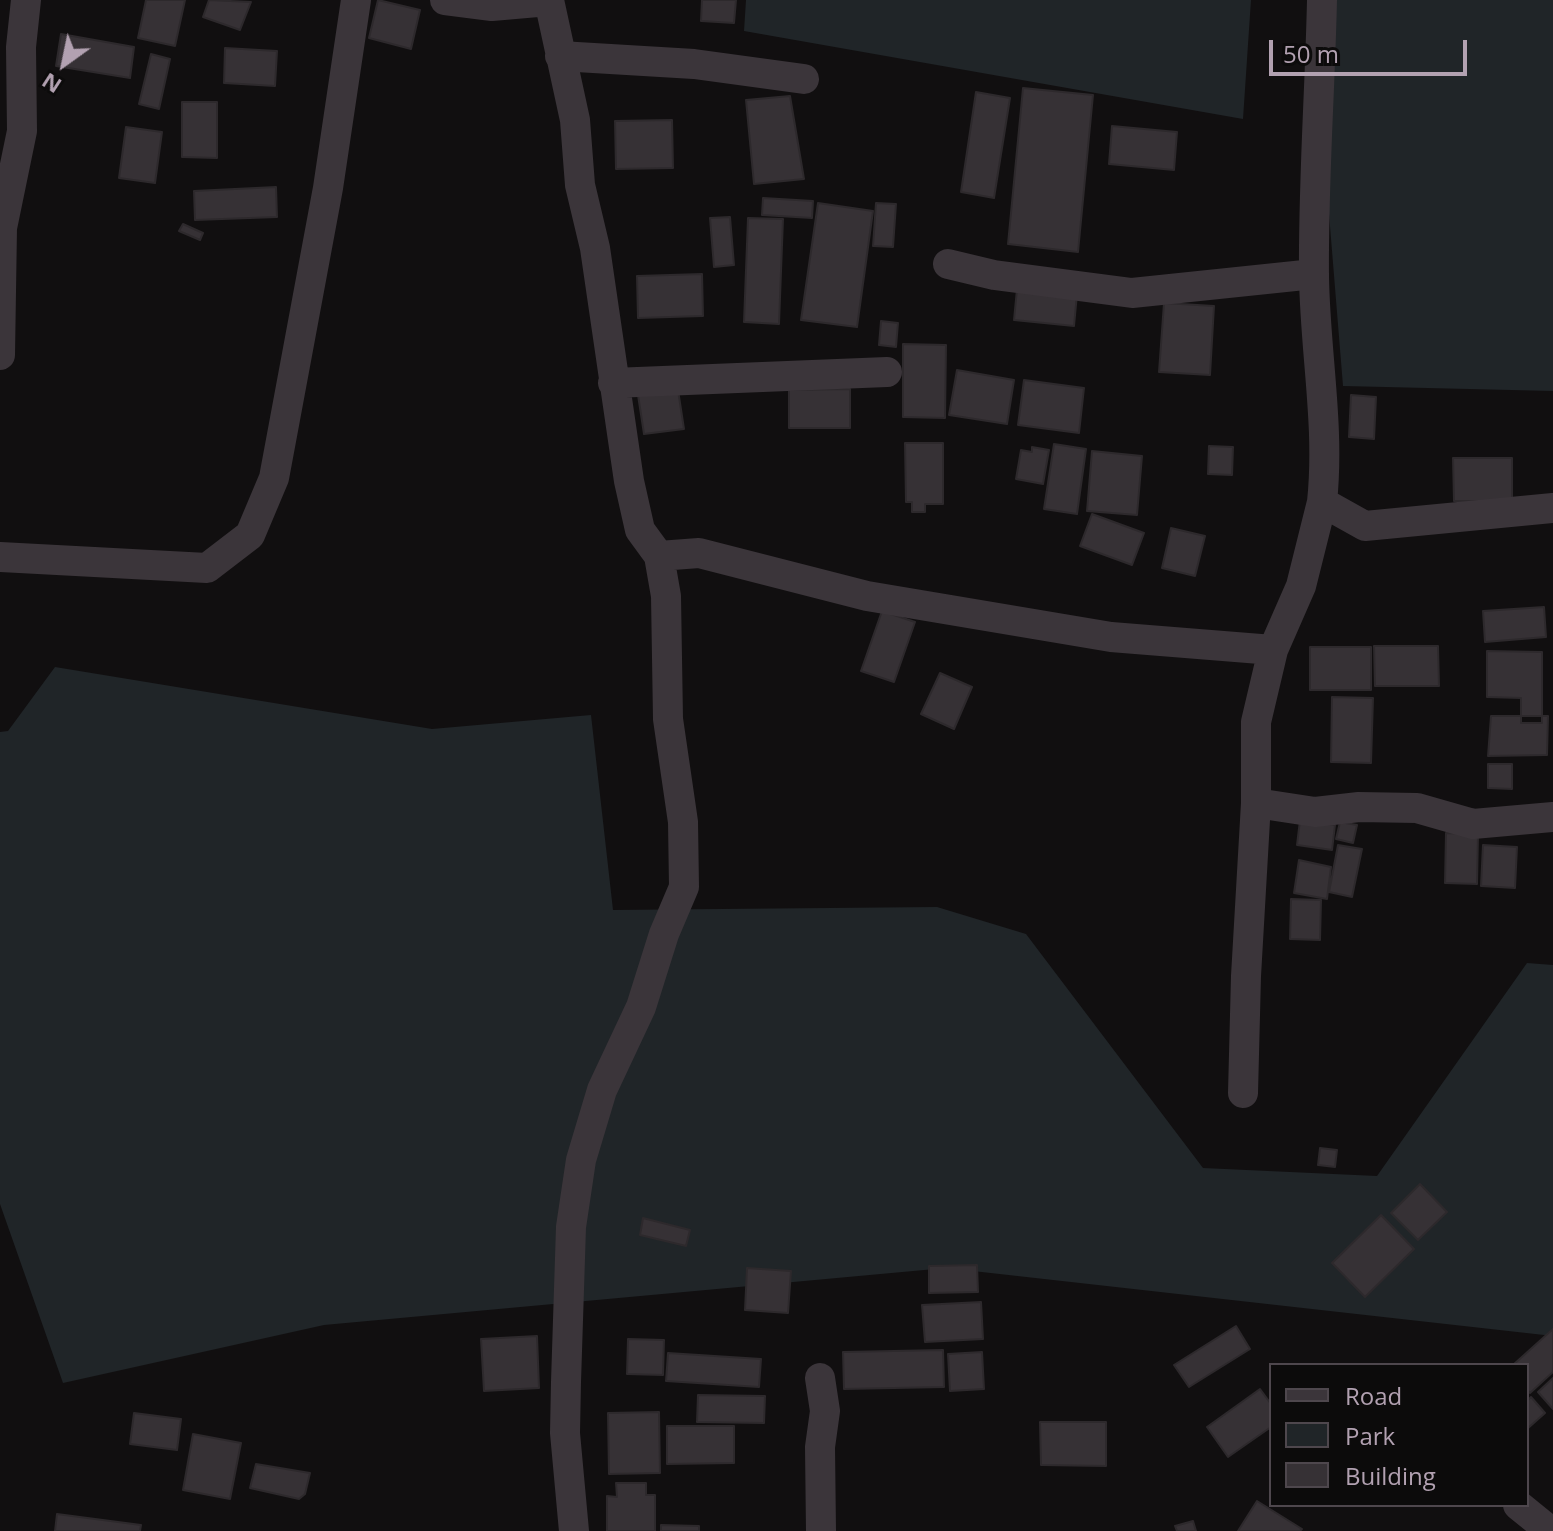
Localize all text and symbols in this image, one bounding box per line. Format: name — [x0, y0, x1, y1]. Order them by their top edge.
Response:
north arrow — [24, 24, 104, 104]
scale bar — [1273, 24, 1471, 74]
text: 50 m — [1283, 37, 1339, 70]
text: N — [35, 67, 67, 102]
legend — [1269, 1363, 1529, 1507]
text: Road — [1345, 1379, 1402, 1412]
text: Park — [1345, 1419, 1395, 1452]
text: Building — [1345, 1459, 1436, 1492]

